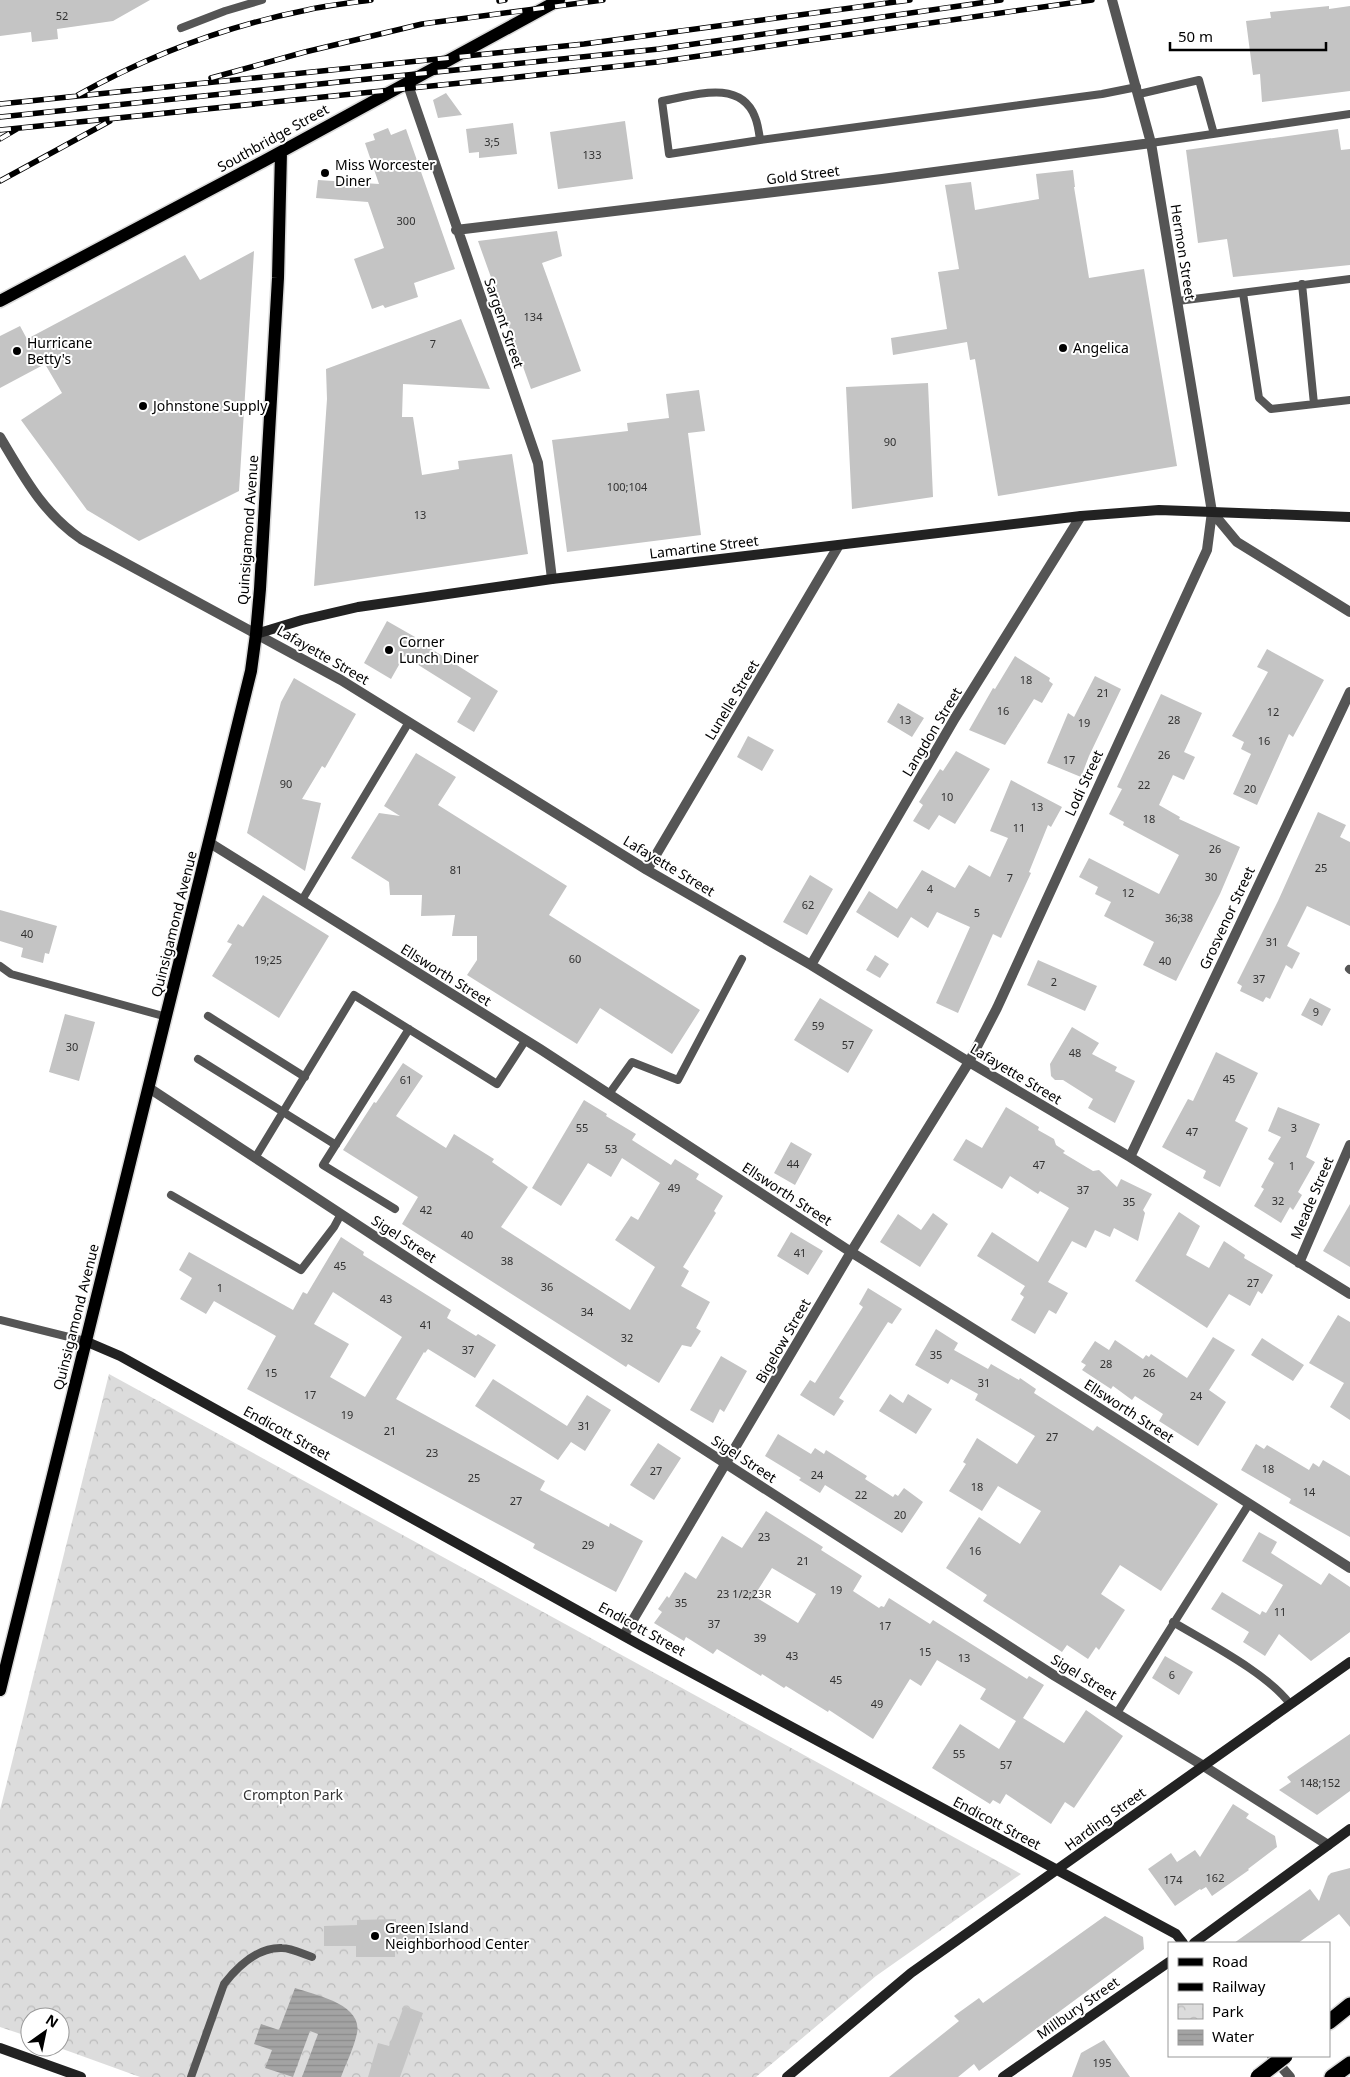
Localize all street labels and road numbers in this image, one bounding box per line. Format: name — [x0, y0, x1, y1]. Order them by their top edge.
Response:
street label: Southbridge Street — [214, 99, 332, 176]
street label: Gold Street — [765, 161, 841, 188]
street label: Hermon Street — [1167, 203, 1200, 301]
street label: Sargent Street — [480, 275, 529, 370]
street label: Quinsigamond Avenue — [233, 454, 262, 606]
street label: Lamartine Street — [648, 530, 760, 563]
street label: Lafayette Street — [274, 620, 373, 689]
street label: Lunelle Street — [700, 656, 763, 743]
street label: Langdon Street — [897, 684, 966, 780]
street label: Lodi Street — [1060, 747, 1107, 819]
street label: Lafayette Street — [620, 831, 719, 900]
street label: Quinsigamond Avenue — [146, 849, 201, 999]
street label: Grosvenor Street — [1194, 863, 1259, 972]
street label: Ellsworth Street — [397, 939, 495, 1010]
street label: Lafayette Street — [967, 1039, 1066, 1108]
street label: Meade Street — [1286, 1154, 1337, 1242]
street label: Ellsworth Street — [739, 1157, 836, 1230]
street label: Sigel Street — [368, 1210, 441, 1267]
street label: Quinsigamond Avenue — [48, 1242, 103, 1392]
street label: Bigelow Street — [751, 1295, 814, 1387]
street label: Ellsworth Street — [1081, 1374, 1178, 1447]
street label: Endicott Street — [240, 1401, 334, 1464]
street label: Sigel Street — [708, 1430, 781, 1487]
street label: Endicott Street — [595, 1597, 689, 1660]
street label: Sigel Street — [1048, 1649, 1121, 1704]
street label: Harding Street — [1060, 1783, 1149, 1854]
street label: Endicott Street — [950, 1791, 1044, 1854]
street label: Millbury Street — [1033, 1972, 1123, 2043]

